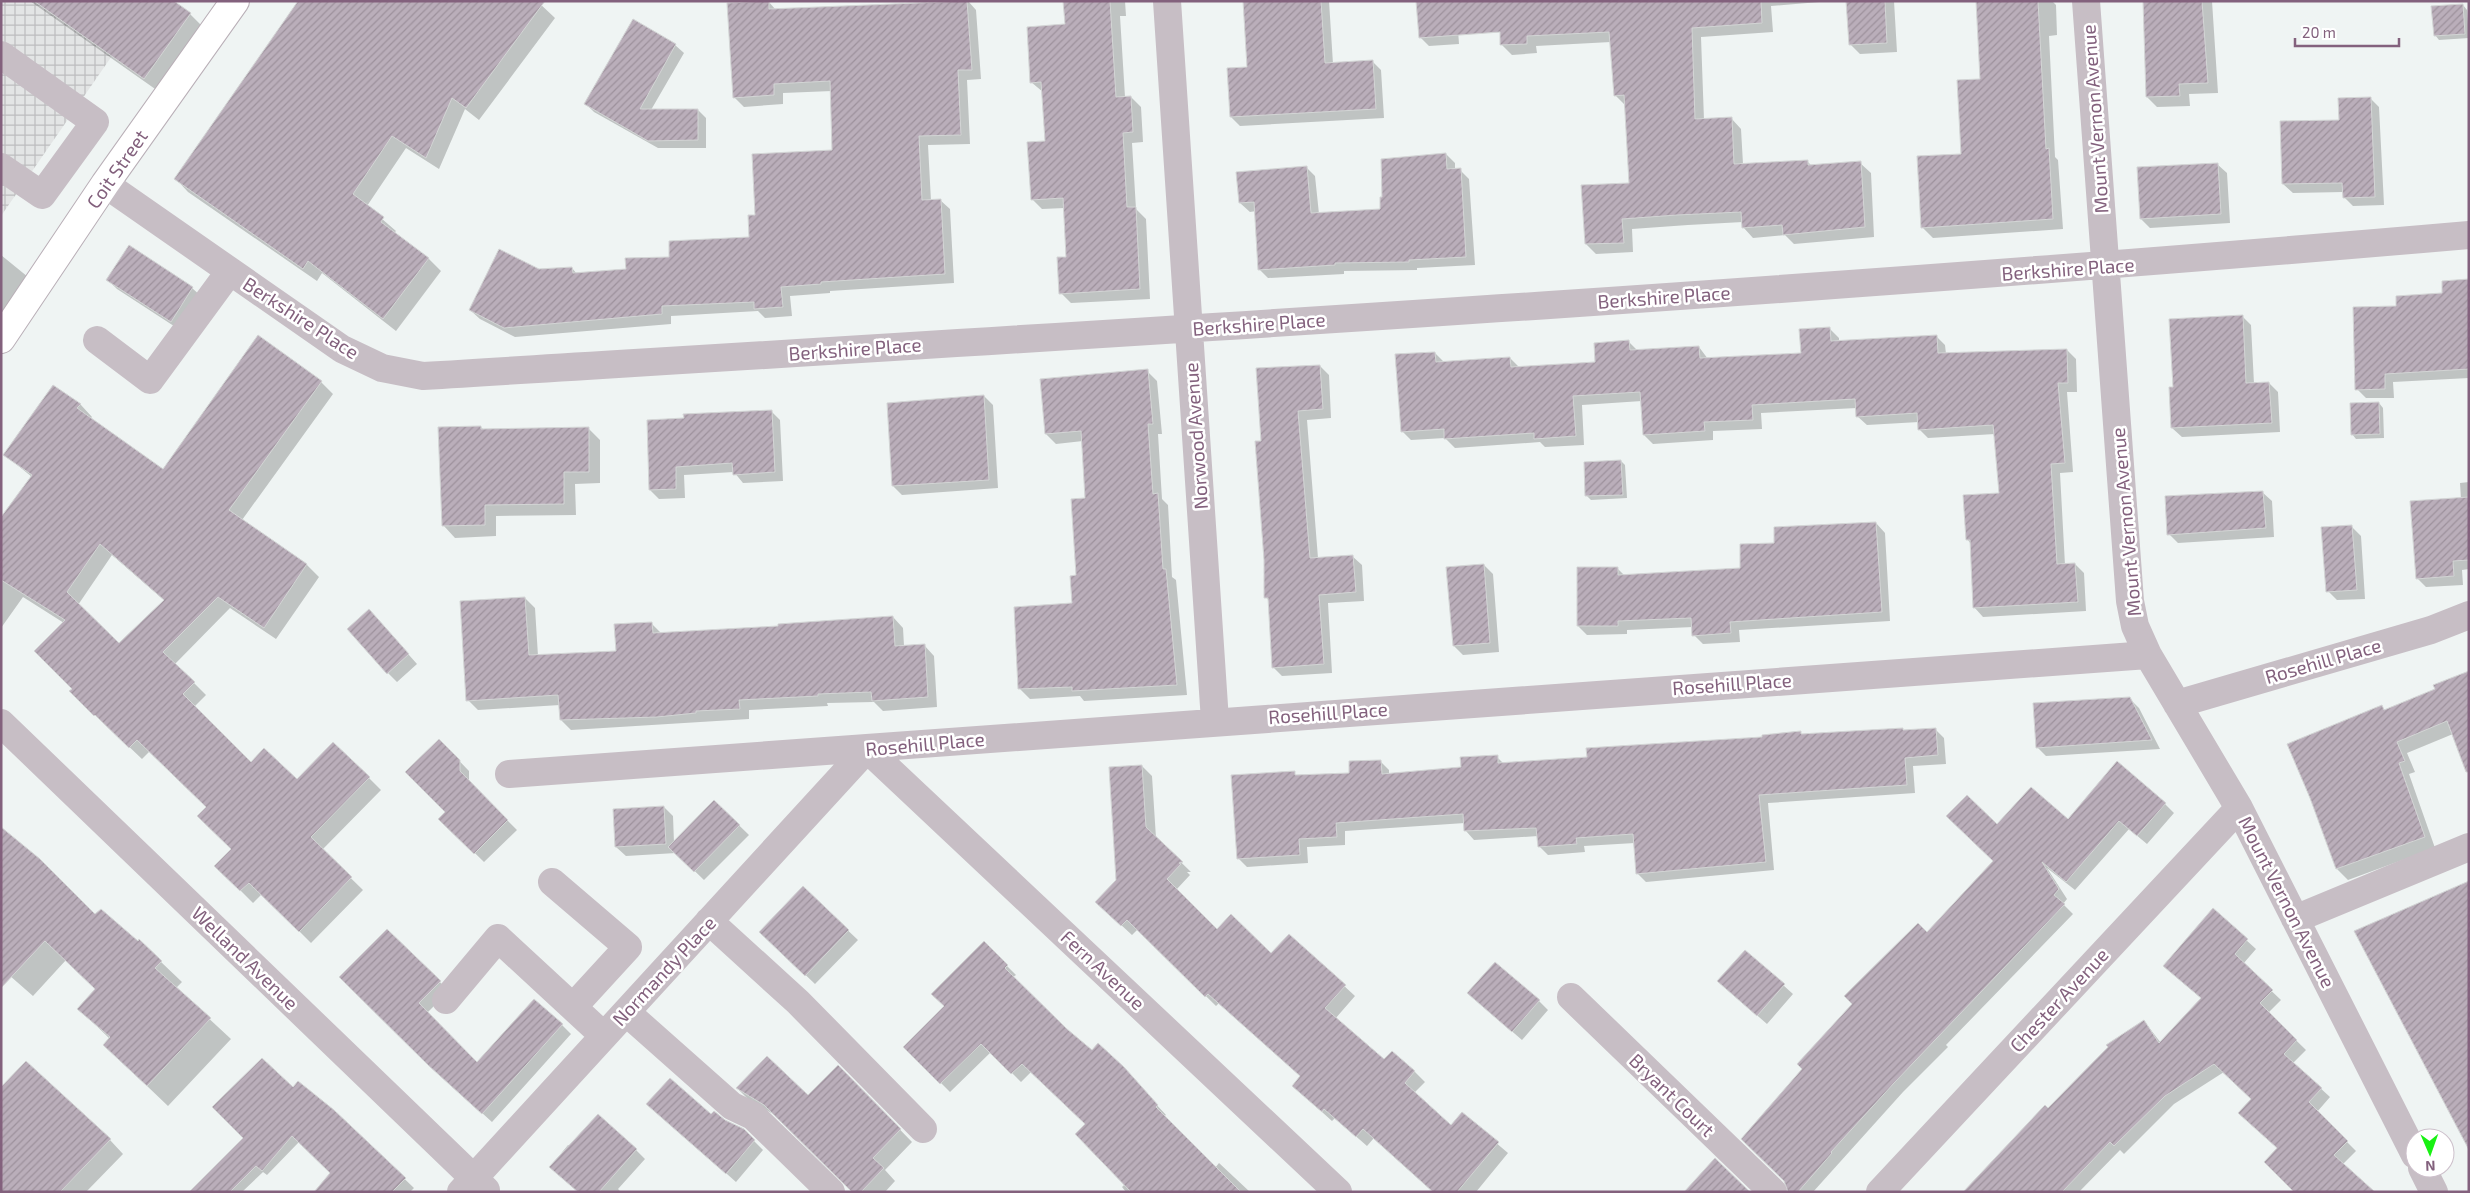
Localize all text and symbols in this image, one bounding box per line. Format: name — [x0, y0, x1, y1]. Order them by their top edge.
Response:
scale bar — [2295, 15, 2399, 47]
text: 20 m — [2302, 23, 2336, 41]
street label: Mount Vernon Avenue — [2076, 24, 2113, 214]
street label: Coit Street — [81, 125, 152, 212]
street label: Berkshire Place — [2001, 252, 2135, 285]
street label: Berkshire Place — [239, 272, 363, 363]
street label: Berkshire Place — [1597, 280, 1731, 313]
street label: Berkshire Place — [1192, 307, 1326, 340]
street label: Berkshire Place — [788, 332, 922, 365]
street label: Norwood Avenue — [1179, 362, 1212, 510]
street label: Mount Vernon Avenue — [2106, 427, 2145, 617]
street label: Rosehill Place — [2262, 633, 2384, 688]
street label: Rosehill Place — [1671, 668, 1792, 699]
street label: Rosehill Place — [1267, 697, 1388, 728]
street label: Rosehill Place — [864, 727, 986, 760]
street label: Mount Vernon Avenue — [2234, 812, 2341, 991]
street label: Welland Avenue — [187, 901, 303, 1014]
street label: Normandy Place — [607, 911, 720, 1030]
street label: Fern Avenue — [1057, 925, 1150, 1014]
street label: Chester Avenue — [2005, 943, 2113, 1056]
street label: Bryant Court — [1625, 1048, 1720, 1141]
north arrow — [2405, 1128, 2455, 1178]
text: N — [2425, 1158, 2436, 1175]

